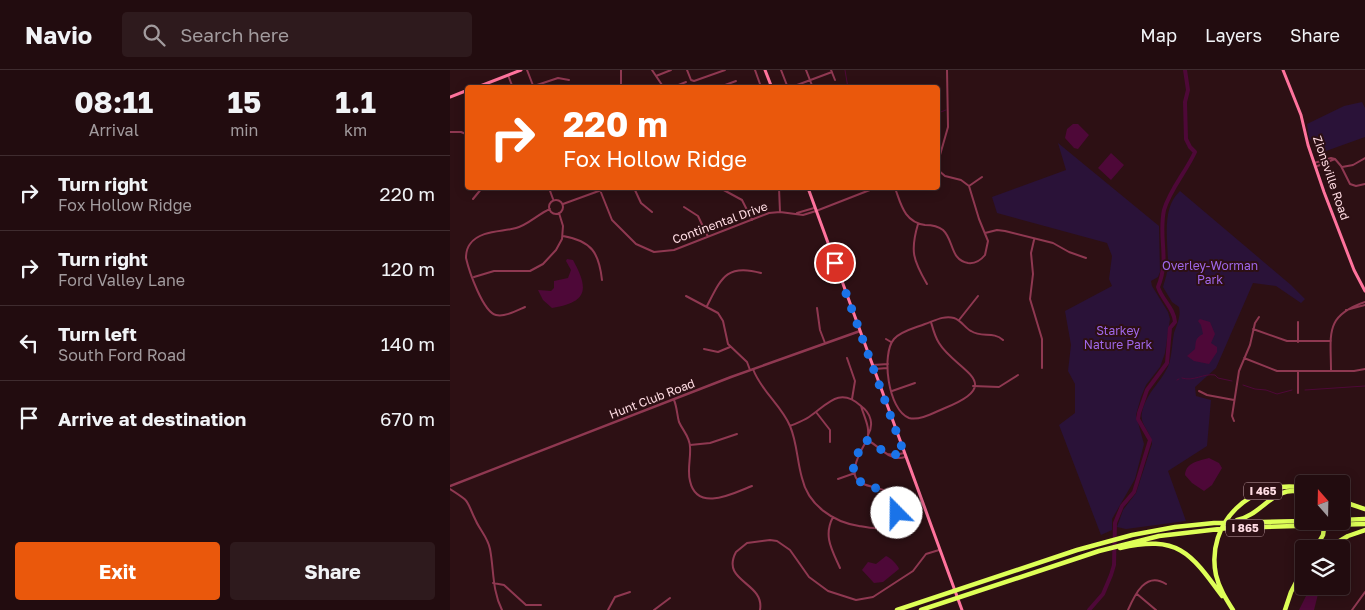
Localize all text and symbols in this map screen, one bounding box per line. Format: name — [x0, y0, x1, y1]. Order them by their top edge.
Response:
search box — [122, 12, 472, 57]
text: Navio — [25, 20, 92, 49]
icon: search — [140, 21, 168, 49]
text: Search here — [180, 23, 289, 46]
text: Map — [1140, 24, 1177, 46]
text: Layers — [1205, 24, 1262, 46]
text: Share — [1290, 24, 1340, 46]
text: 08:11 — [74, 84, 153, 120]
text: 15 — [227, 84, 261, 120]
text: 1.1 — [335, 84, 376, 120]
text: 220 m — [563, 103, 668, 145]
icon: right — [480, 105, 545, 170]
text: Arrival — [89, 120, 139, 140]
text: min — [230, 120, 258, 140]
text: km — [344, 120, 367, 140]
street label: Zionsville Road — [1310, 134, 1353, 222]
text: Fox Hollow Ridge — [563, 145, 747, 172]
text: Turn right — [58, 172, 148, 195]
icon: right — [15, 179, 43, 207]
text: 220 m — [380, 182, 435, 205]
text: Fox Hollow Ridge — [58, 195, 192, 215]
street label: Continental Drive — [670, 198, 770, 247]
pin — [814, 242, 856, 284]
text: Turn right — [58, 247, 148, 270]
icon: arrive — [821, 249, 849, 277]
icon: right — [15, 254, 43, 282]
text: 120 m — [381, 257, 435, 280]
park label: Overley-Worman Park — [1162, 258, 1258, 287]
text: Ford Valley Lane — [58, 270, 185, 290]
text: Turn left — [58, 322, 137, 345]
park label: Starkey Nature Park — [1084, 323, 1152, 352]
icon: left — [15, 329, 43, 357]
text: 140 m — [381, 332, 435, 355]
text: South Ford Road — [58, 345, 186, 365]
street label: Hunt Club Road — [607, 375, 697, 422]
icon: arrive — [15, 404, 43, 432]
text: Arrive at destination — [58, 407, 246, 430]
text: 670 m — [380, 407, 435, 430]
north arrow — [1295, 475, 1350, 530]
map controls — [1295, 475, 1350, 595]
road number: I 465 — [1244, 482, 1282, 500]
position arrow — [870, 486, 922, 538]
road number: I 865 — [1226, 519, 1264, 536]
button: layers — [1295, 540, 1350, 595]
button: Exit — [15, 542, 220, 600]
button: Share — [230, 542, 435, 600]

